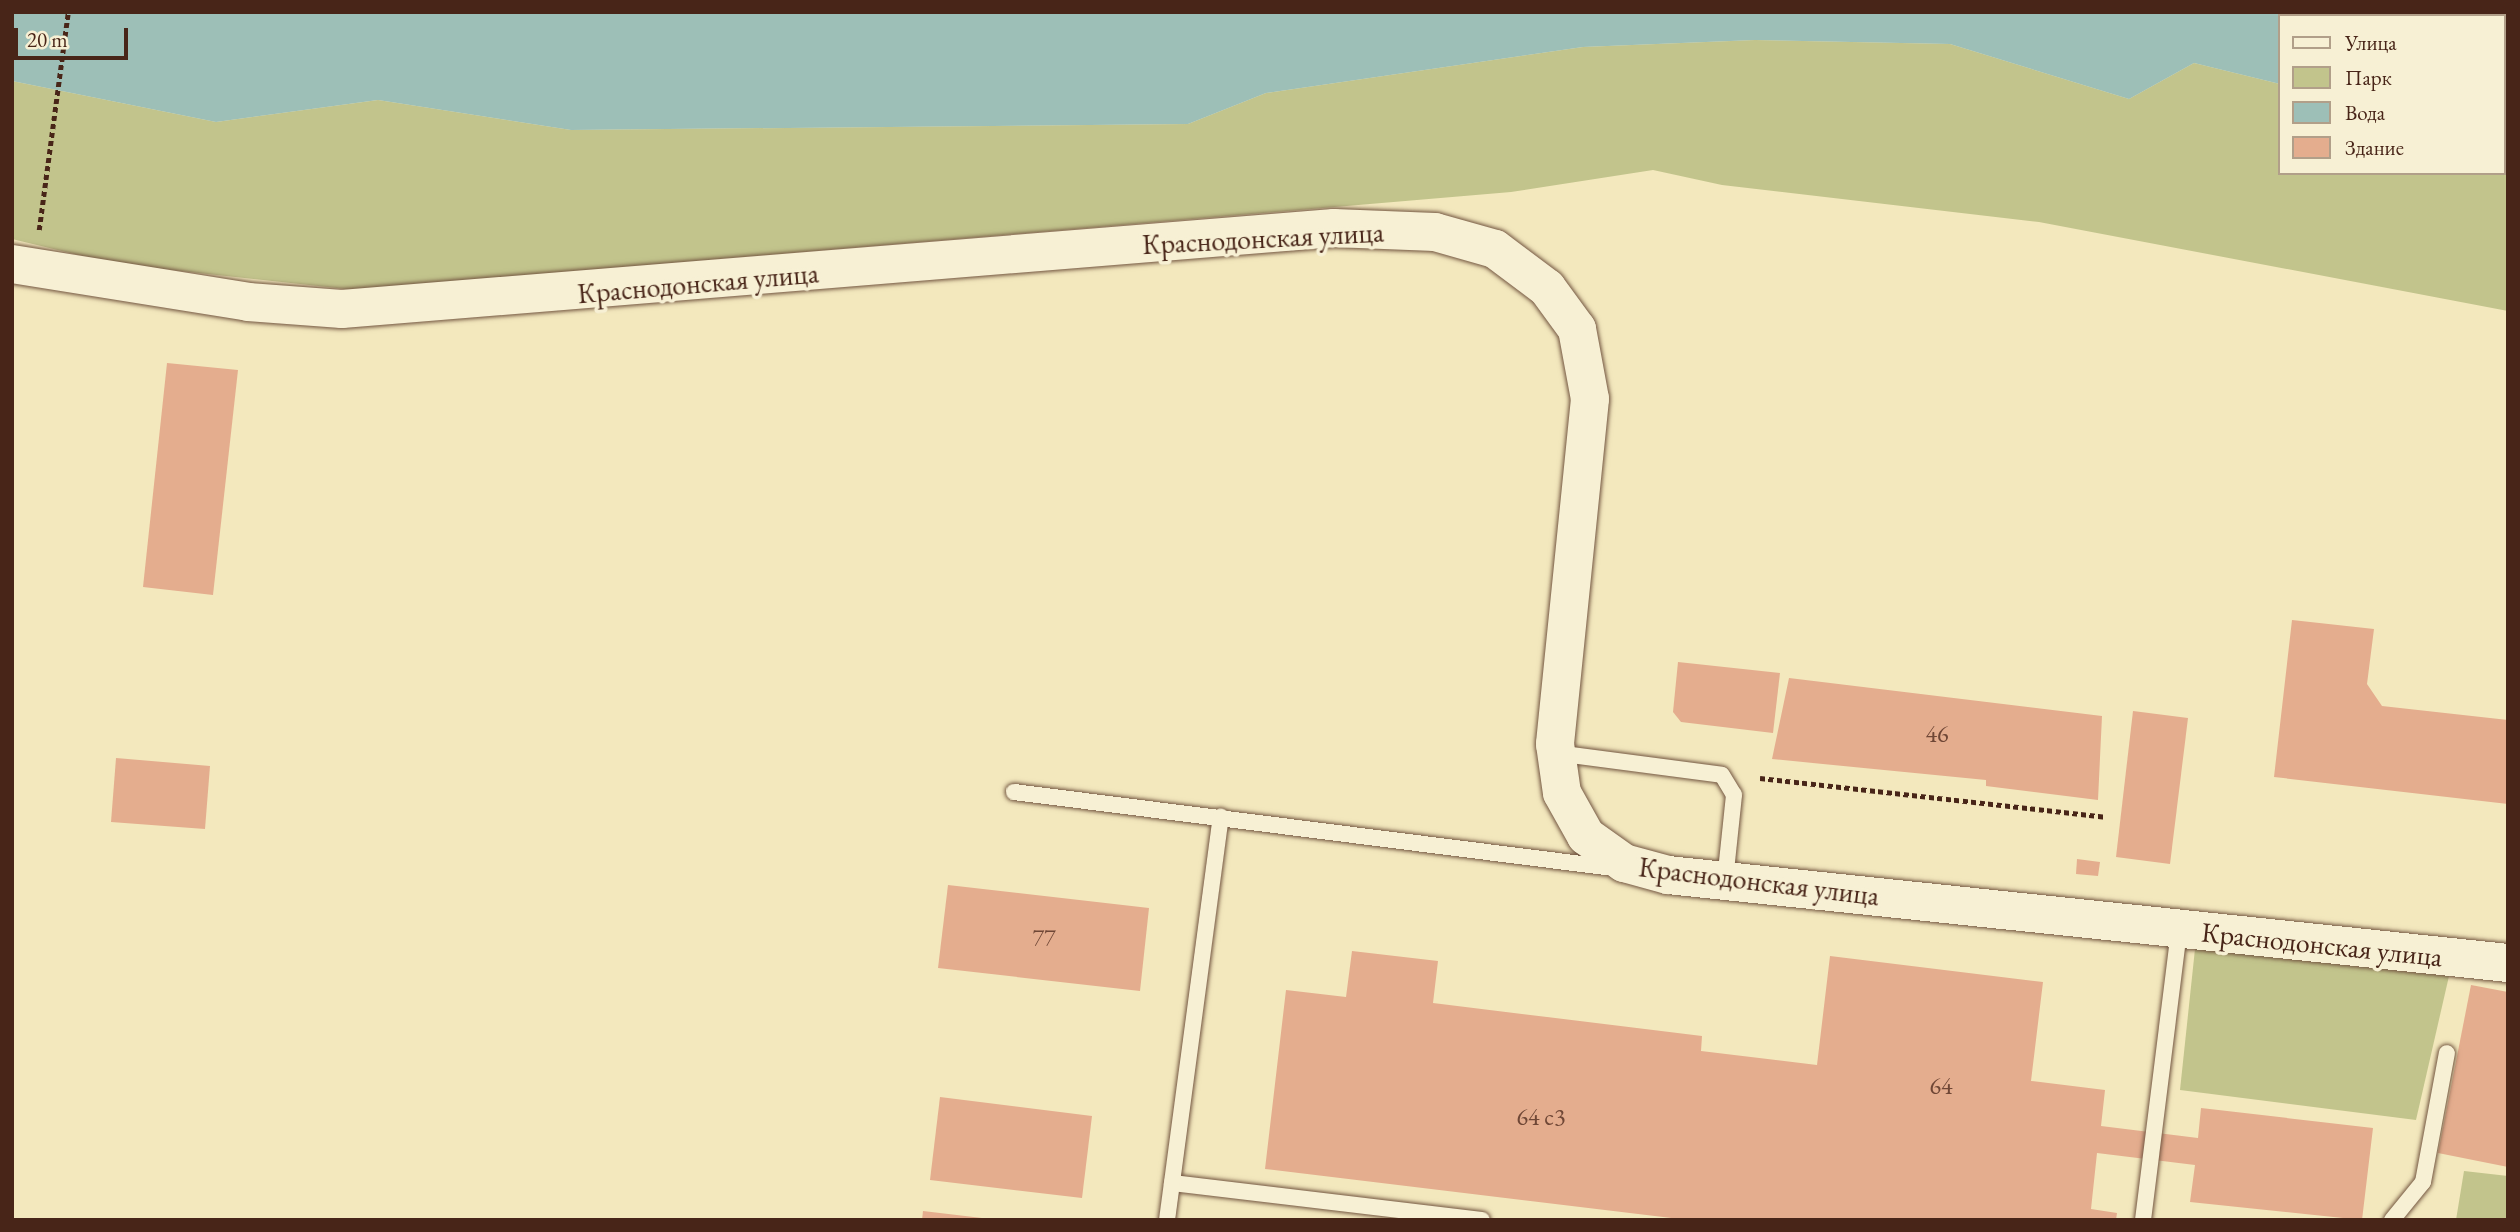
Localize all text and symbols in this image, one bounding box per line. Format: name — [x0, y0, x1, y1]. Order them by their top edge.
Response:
scale bar — [18, 14, 131, 58]
legend — [2278, 14, 2506, 175]
text: 20 m — [27, 26, 68, 53]
text: Улица — [2345, 29, 2397, 56]
text: Парк — [2345, 64, 2392, 91]
text: Вода — [2345, 99, 2385, 126]
text: Здание — [2345, 134, 2404, 161]
street label: Краснодонская улица — [1141, 215, 1385, 261]
street label: Краснодонская улица — [576, 256, 820, 310]
house number: 46 — [1925, 720, 1949, 748]
street label: Краснодонская улица — [1637, 850, 1881, 912]
street label: Краснодонская улица — [2200, 915, 2444, 973]
house number: 77 — [1032, 924, 1056, 952]
house number: 64 — [1929, 1072, 1953, 1100]
house number: 64 с3 — [1516, 1103, 1566, 1131]

